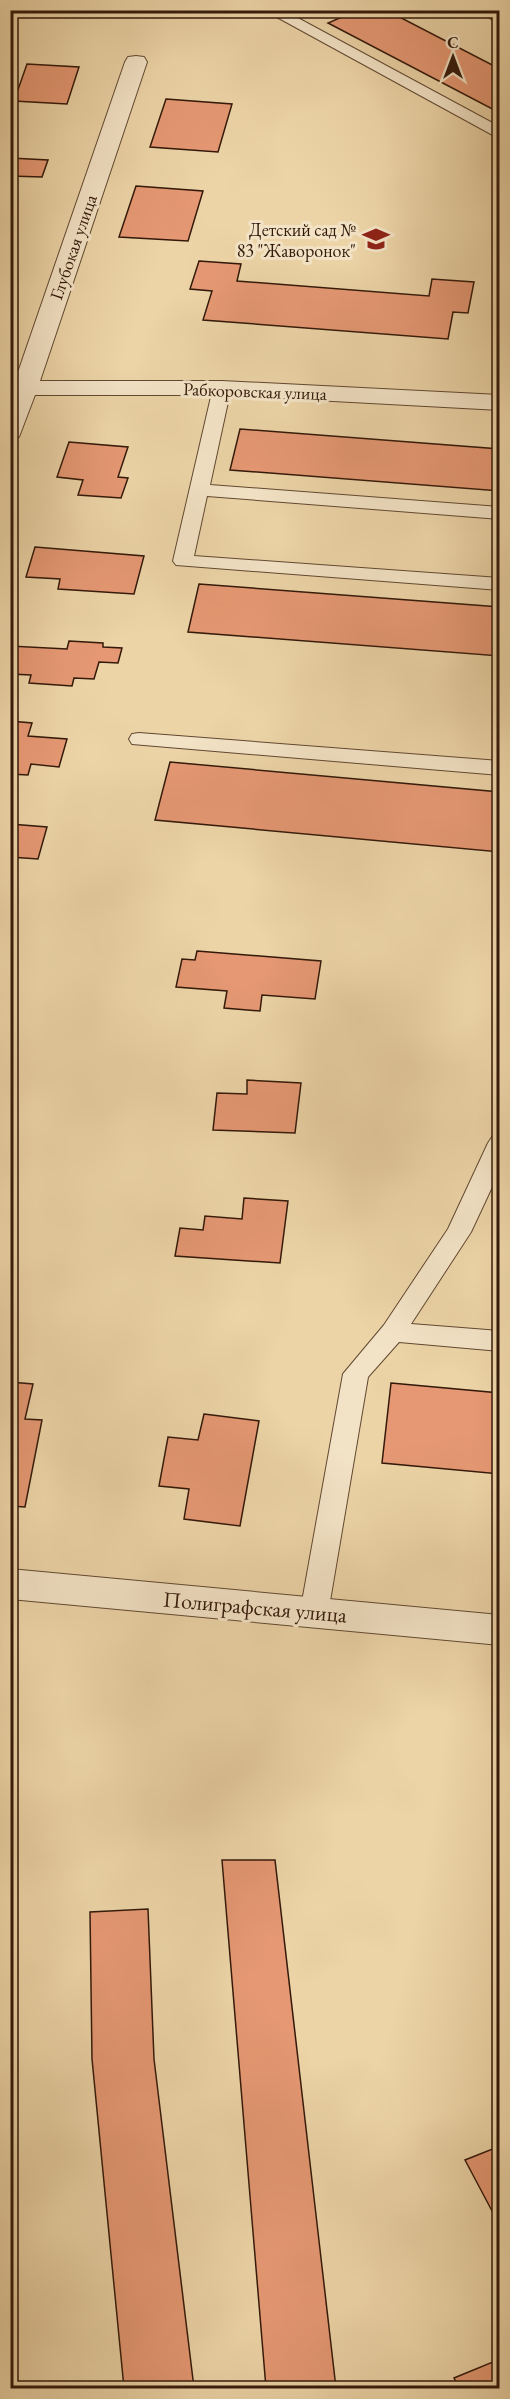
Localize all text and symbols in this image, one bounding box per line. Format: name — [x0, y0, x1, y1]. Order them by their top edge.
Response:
north arrow — [423, 27, 483, 87]
text: С — [447, 32, 459, 53]
street label: Глубокая улица — [44, 191, 102, 303]
place label: Детский сад № 83 "Жаворонок" — [237, 218, 356, 262]
school or university icon: Детский сад № 83 "Жаворонок" — [361, 224, 391, 254]
street label: Рабкоровская улица — [183, 377, 328, 405]
street label: Полиграфская улица — [162, 1585, 348, 1629]

